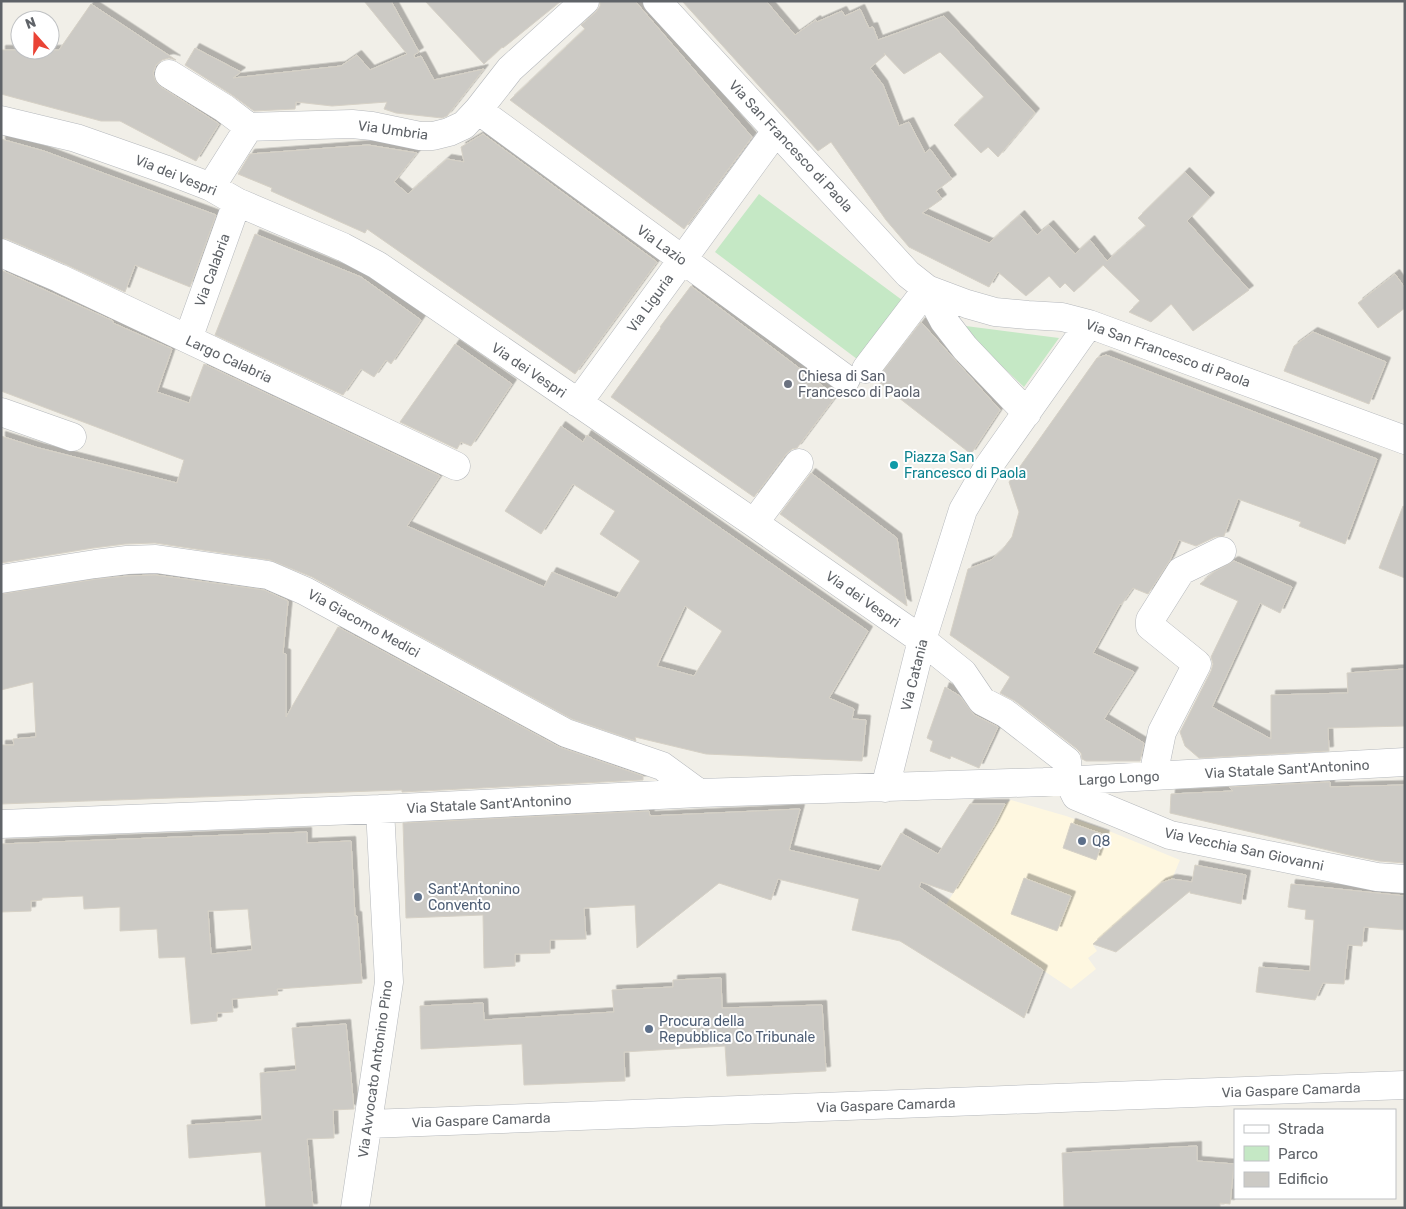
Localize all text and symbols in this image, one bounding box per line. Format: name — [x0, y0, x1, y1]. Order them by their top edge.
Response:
north arrow — [10, 10, 60, 60]
text: N — [23, 14, 38, 33]
street label: Via San Francesco di Paola — [725, 77, 856, 216]
street label: Via Umbria — [357, 117, 429, 144]
street label: Via dei Vespri — [132, 151, 219, 200]
street label: Via Lazio — [633, 222, 690, 269]
street label: Via Calabria — [191, 231, 234, 309]
street label: Via Liguria — [623, 271, 677, 336]
street label: Via San Francesco di Paola — [1083, 316, 1253, 391]
street label: Largo Calabria — [183, 332, 275, 387]
street label: Via dei Vespri — [488, 339, 569, 402]
place label: Chiesa di San Francesco di Paola — [798, 368, 920, 401]
marker: Chiesa di San Francesco di Paola — [782, 378, 794, 390]
place label: Piazza San Francesco di Paola — [904, 449, 1026, 482]
marker: Piazza San Francesco di Paola — [888, 459, 900, 471]
street label: Via dei Vespri — [822, 568, 903, 631]
street label: Via Giacomo Medici — [305, 586, 423, 661]
street label: Via Catania — [897, 637, 932, 713]
street label: Via Statale Sant'Antonino — [1204, 757, 1370, 782]
street label: Largo Longo — [1078, 768, 1160, 789]
street label: Via Statale Sant'Antonino — [406, 792, 572, 817]
street label: Via Vecchia San Giovanni — [1163, 824, 1325, 875]
place label: Q8 — [1092, 833, 1110, 850]
marker: Q8 — [1076, 835, 1088, 847]
place label: Sant'Antonino Convento — [428, 881, 520, 914]
marker: Sant'Antonino Convento — [412, 891, 424, 903]
street label: Via Avvocato Antonino Pino — [355, 979, 396, 1159]
place label: Procura della Repubblica Co Tribunale — [659, 1013, 816, 1046]
marker: Procura della Repubblica Co Tribunale — [643, 1023, 655, 1035]
street label: Via Gaspare Camarda — [1221, 1080, 1361, 1101]
street label: Via Gaspare Camarda — [816, 1095, 956, 1116]
legend — [1234, 1109, 1396, 1199]
street label: Via Gaspare Camarda — [411, 1110, 551, 1131]
text: Strada — [1278, 1120, 1324, 1138]
text: Parco — [1278, 1145, 1318, 1163]
text: Edificio — [1278, 1170, 1328, 1188]

